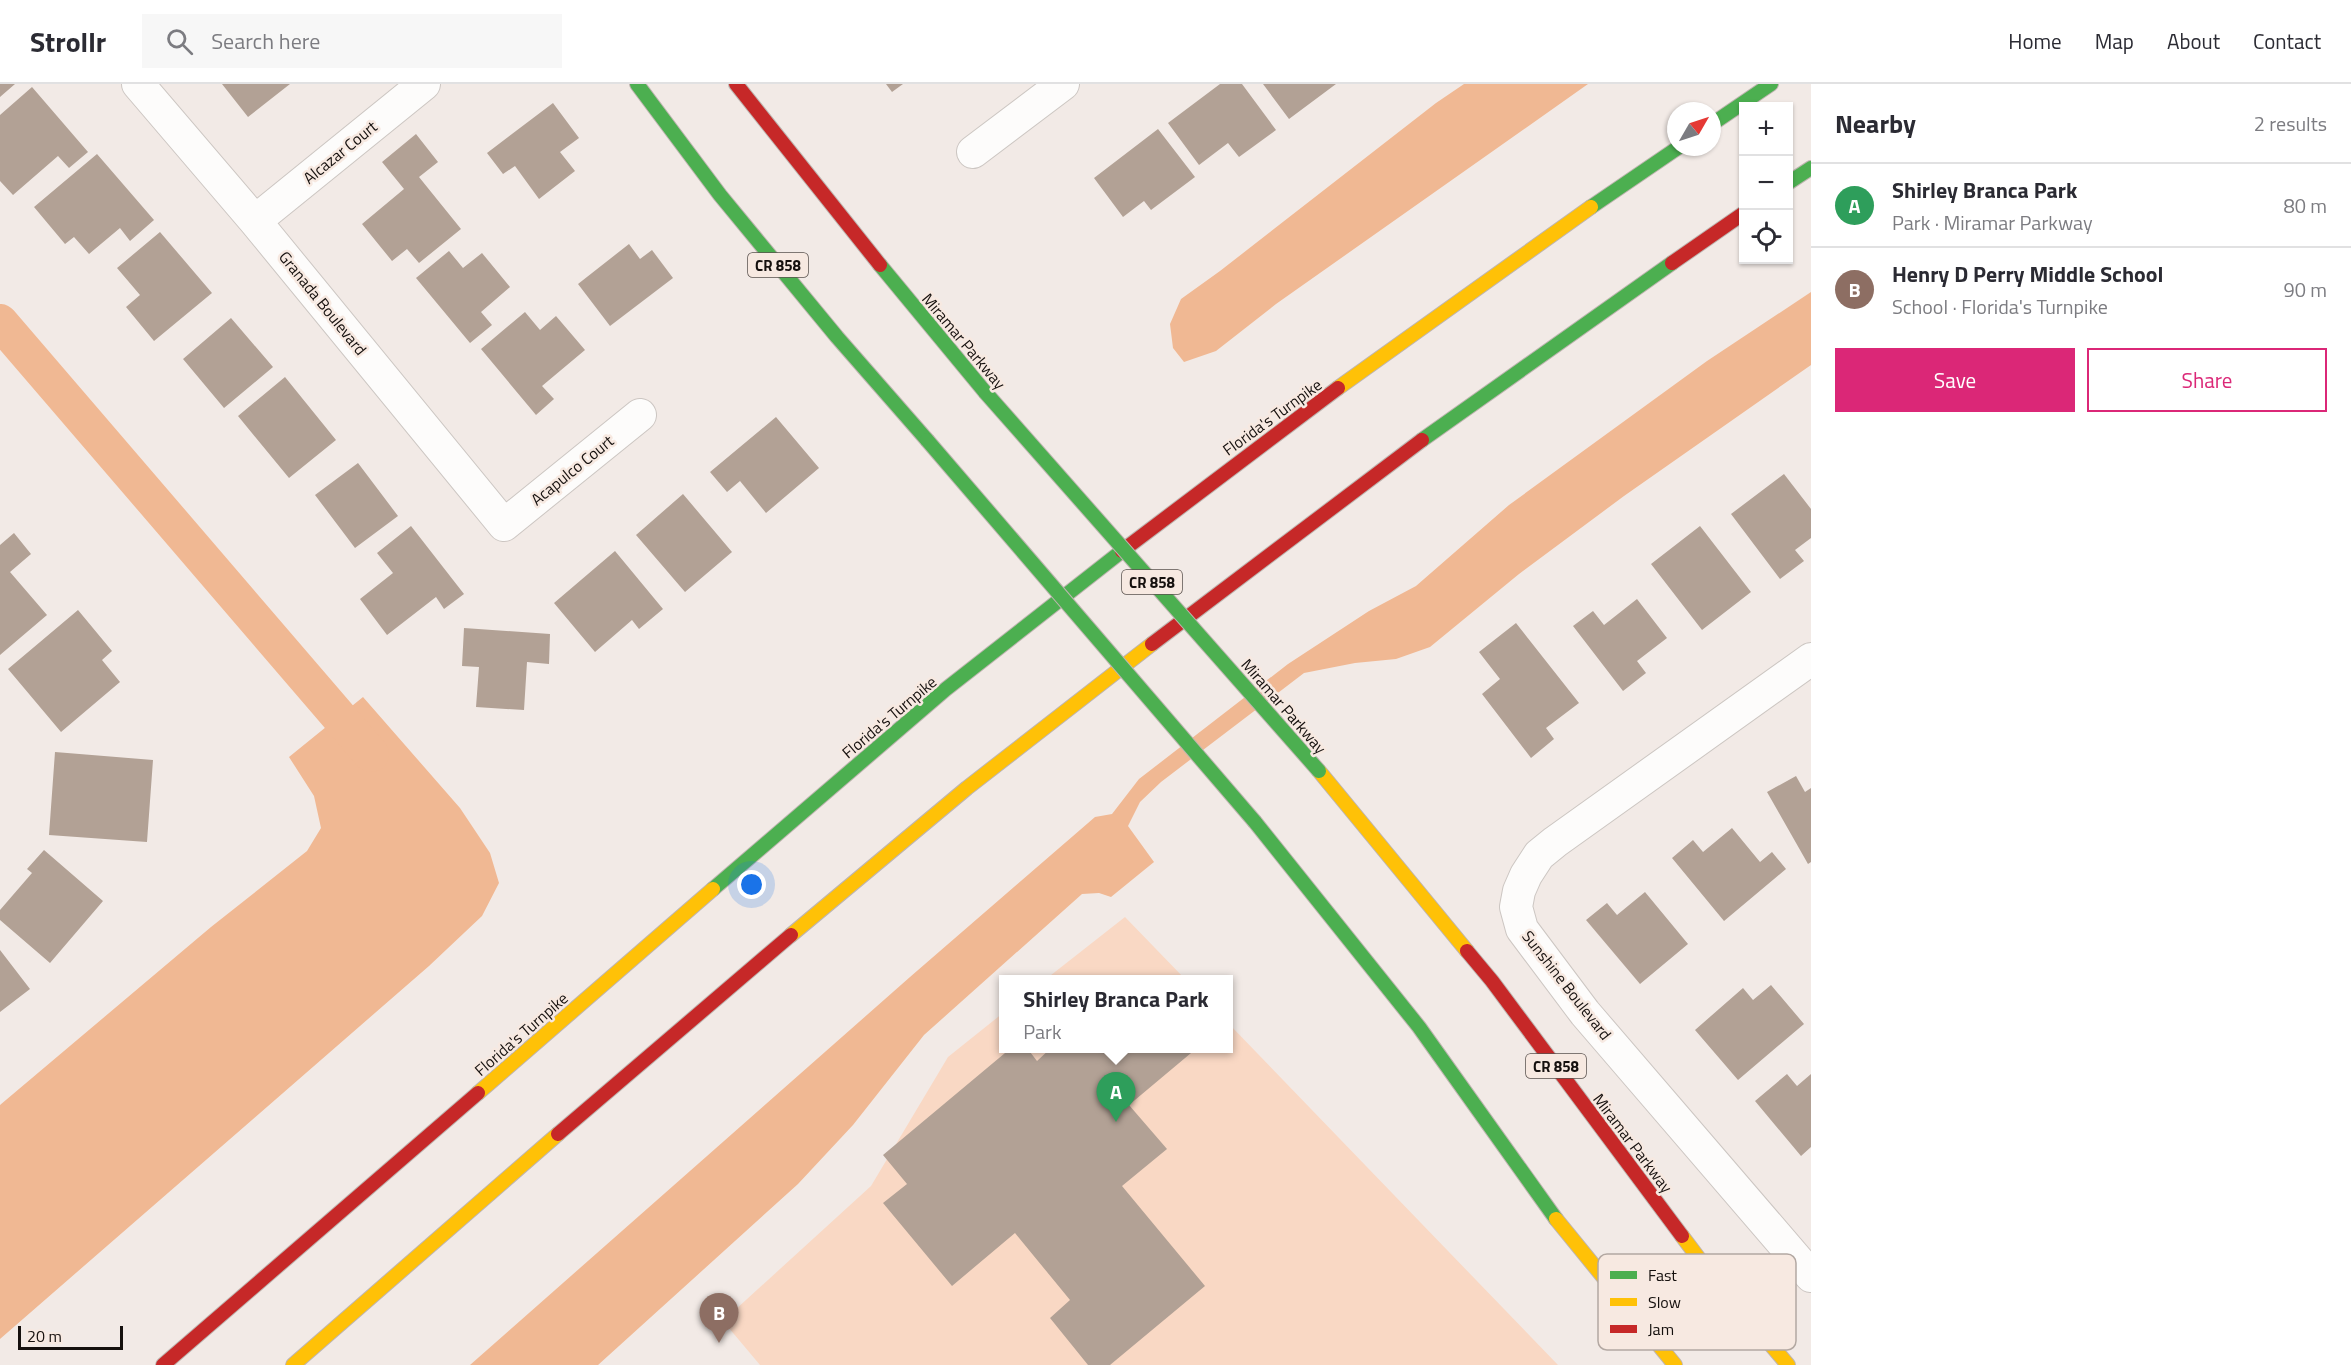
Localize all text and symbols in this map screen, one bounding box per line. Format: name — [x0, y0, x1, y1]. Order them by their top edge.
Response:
search box — [142, 14, 562, 68]
text: Strollr — [30, 20, 106, 63]
text: Search here — [211, 24, 320, 58]
icon: search — [163, 25, 196, 58]
text: Home — [2008, 25, 2062, 57]
text: Map — [2095, 25, 2134, 57]
text: About — [2167, 25, 2220, 57]
text: Contact — [2253, 25, 2321, 57]
north arrow — [1667, 102, 1721, 156]
map controls — [1739, 102, 1793, 264]
button: + — [1739, 102, 1793, 156]
text: Nearby — [1835, 104, 1916, 143]
text: 2 results — [2254, 108, 2327, 139]
street label: Alcazar Court — [298, 114, 383, 189]
button: − — [1739, 156, 1793, 210]
text: Shirley Branca Park — [1892, 173, 2077, 207]
text: A — [1848, 190, 1861, 221]
text: 80 m — [2283, 190, 2327, 221]
text: Park · Miramar Parkway — [1892, 207, 2093, 238]
button: locate — [1739, 210, 1793, 264]
street label: Granada Boulevard — [273, 246, 373, 360]
road number: CR 858 — [748, 253, 808, 277]
text: Henry D Perry Middle School — [1892, 257, 2163, 291]
text: B — [1848, 274, 1861, 305]
text: 90 m — [2283, 274, 2327, 305]
street label: Miramar Parkway — [916, 288, 1012, 395]
text: School · Florida's Turnpike — [1892, 291, 2108, 322]
button: Save — [1835, 348, 2075, 412]
button: Share — [2087, 348, 2327, 412]
street label: Florida's Turnpike — [1217, 373, 1327, 461]
street label: Acapulco Court — [525, 429, 619, 511]
road number: CR 858 — [1122, 570, 1182, 594]
street label: Miramar Parkway — [1236, 653, 1332, 759]
street label: Florida's Turnpike — [836, 670, 942, 764]
your location — [737, 870, 766, 899]
street label: Sunshine Boulevard — [1517, 925, 1617, 1045]
popup — [999, 975, 1233, 1053]
text: Shirley Branca Park — [1023, 982, 1209, 1016]
street label: Florida's Turnpike — [469, 986, 573, 1082]
text: Park — [1023, 1016, 1062, 1047]
road number: CR 858 — [1526, 1054, 1586, 1078]
pin: A — [1096, 1072, 1136, 1122]
street label: Miramar Parkway — [1588, 1088, 1679, 1198]
legend — [1598, 1254, 1796, 1350]
text: Fast — [1648, 1263, 1677, 1287]
text: Slow — [1648, 1290, 1681, 1314]
pin: B — [700, 1294, 738, 1343]
text: Jam — [1648, 1317, 1674, 1341]
scale bar — [18, 1323, 123, 1350]
text: 20 m — [27, 1324, 62, 1348]

